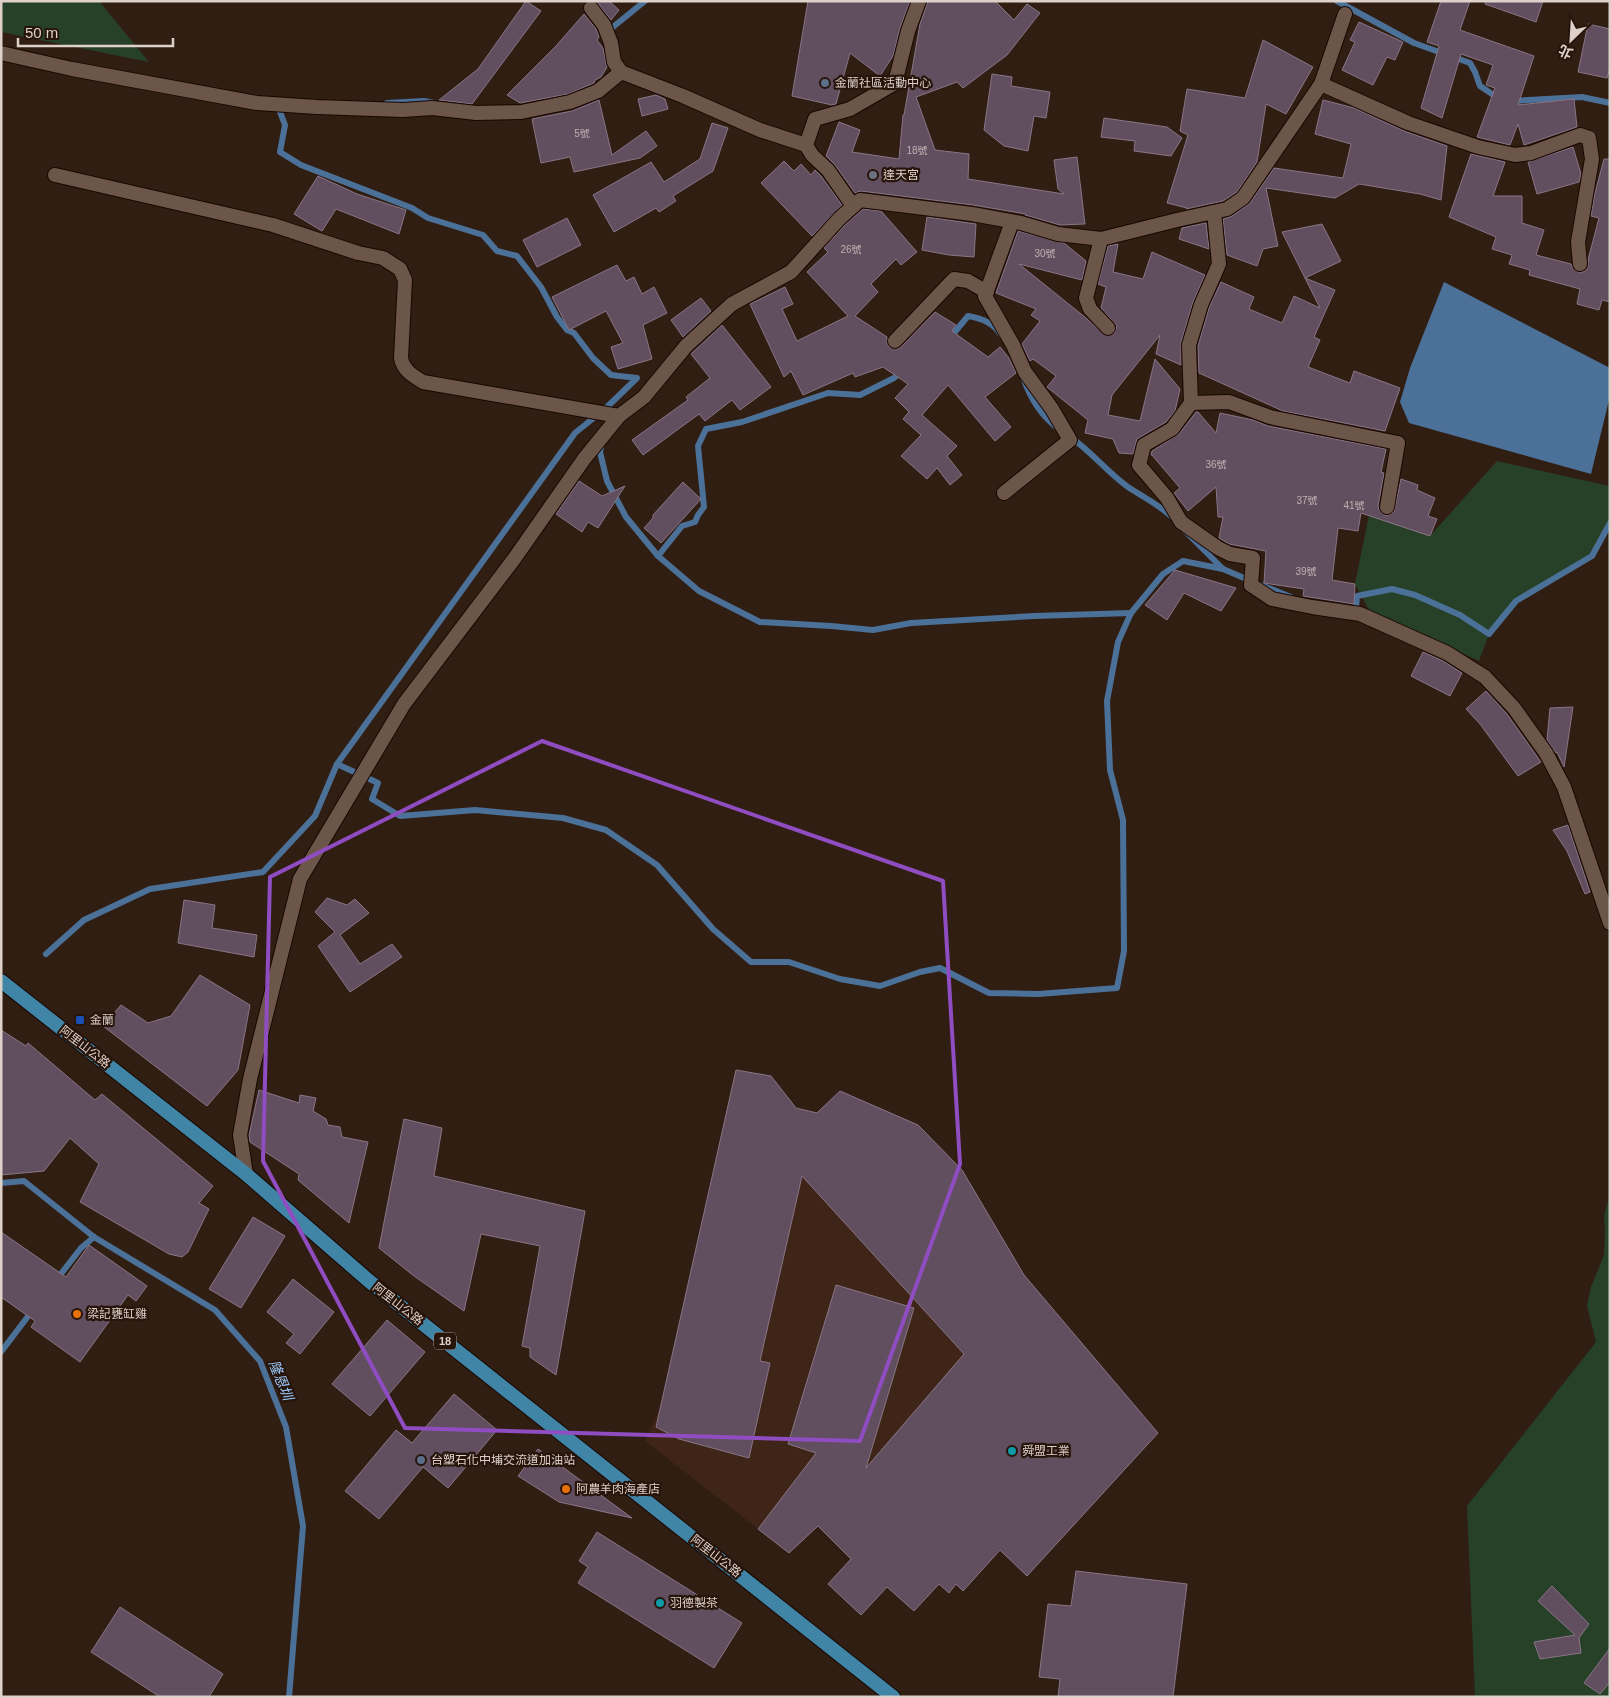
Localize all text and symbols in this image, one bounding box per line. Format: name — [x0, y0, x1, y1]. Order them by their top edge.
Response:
scale bar — [18, 15, 172, 47]
north arrow — [1546, 15, 1596, 65]
text: 50 m — [25, 24, 58, 41]
text: 北 — [1556, 42, 1575, 62]
place label: 金蘭社區活動中心 — [835, 76, 931, 90]
marker: 金蘭社區活動中心 — [819, 77, 831, 89]
house number: 5號 — [574, 128, 590, 139]
house number: 18號 — [906, 145, 928, 156]
place label: 達天宮 — [883, 168, 919, 182]
marker: 達天宮 — [867, 169, 879, 181]
house number: 26號 — [840, 244, 862, 255]
house number: 30號 — [1034, 248, 1056, 259]
house number: 36號 — [1205, 459, 1227, 470]
house number: 37號 — [1296, 495, 1318, 506]
house number: 41號 — [1343, 500, 1365, 511]
house number: 39號 — [1295, 566, 1317, 577]
place label: 金蘭 — [90, 1013, 114, 1027]
marker: 金蘭 — [74, 1014, 86, 1026]
street label: 阿里山公路 — [57, 1023, 113, 1071]
street label: 阿里山公路 — [370, 1280, 426, 1328]
place label: 梁記甕缸雞 — [87, 1307, 147, 1321]
marker: 梁記甕缸雞 — [71, 1308, 83, 1320]
road number: 18 — [434, 1332, 456, 1350]
water label: 隆恩圳 — [266, 1358, 297, 1404]
place label: 舜盟工業 — [1022, 1444, 1070, 1458]
marker: 舜盟工業 — [1006, 1445, 1018, 1457]
place label: 台塑石化中埔交流道加油站 — [431, 1453, 575, 1467]
marker: 台塑石化中埔交流道加油站 — [415, 1454, 427, 1466]
place label: 阿農羊肉海產店 — [576, 1482, 660, 1496]
marker: 阿農羊肉海產店 — [560, 1483, 572, 1495]
street label: 阿里山公路 — [688, 1532, 744, 1580]
place label: 羽德製茶 — [670, 1596, 718, 1610]
marker: 羽德製茶 — [654, 1597, 666, 1609]

